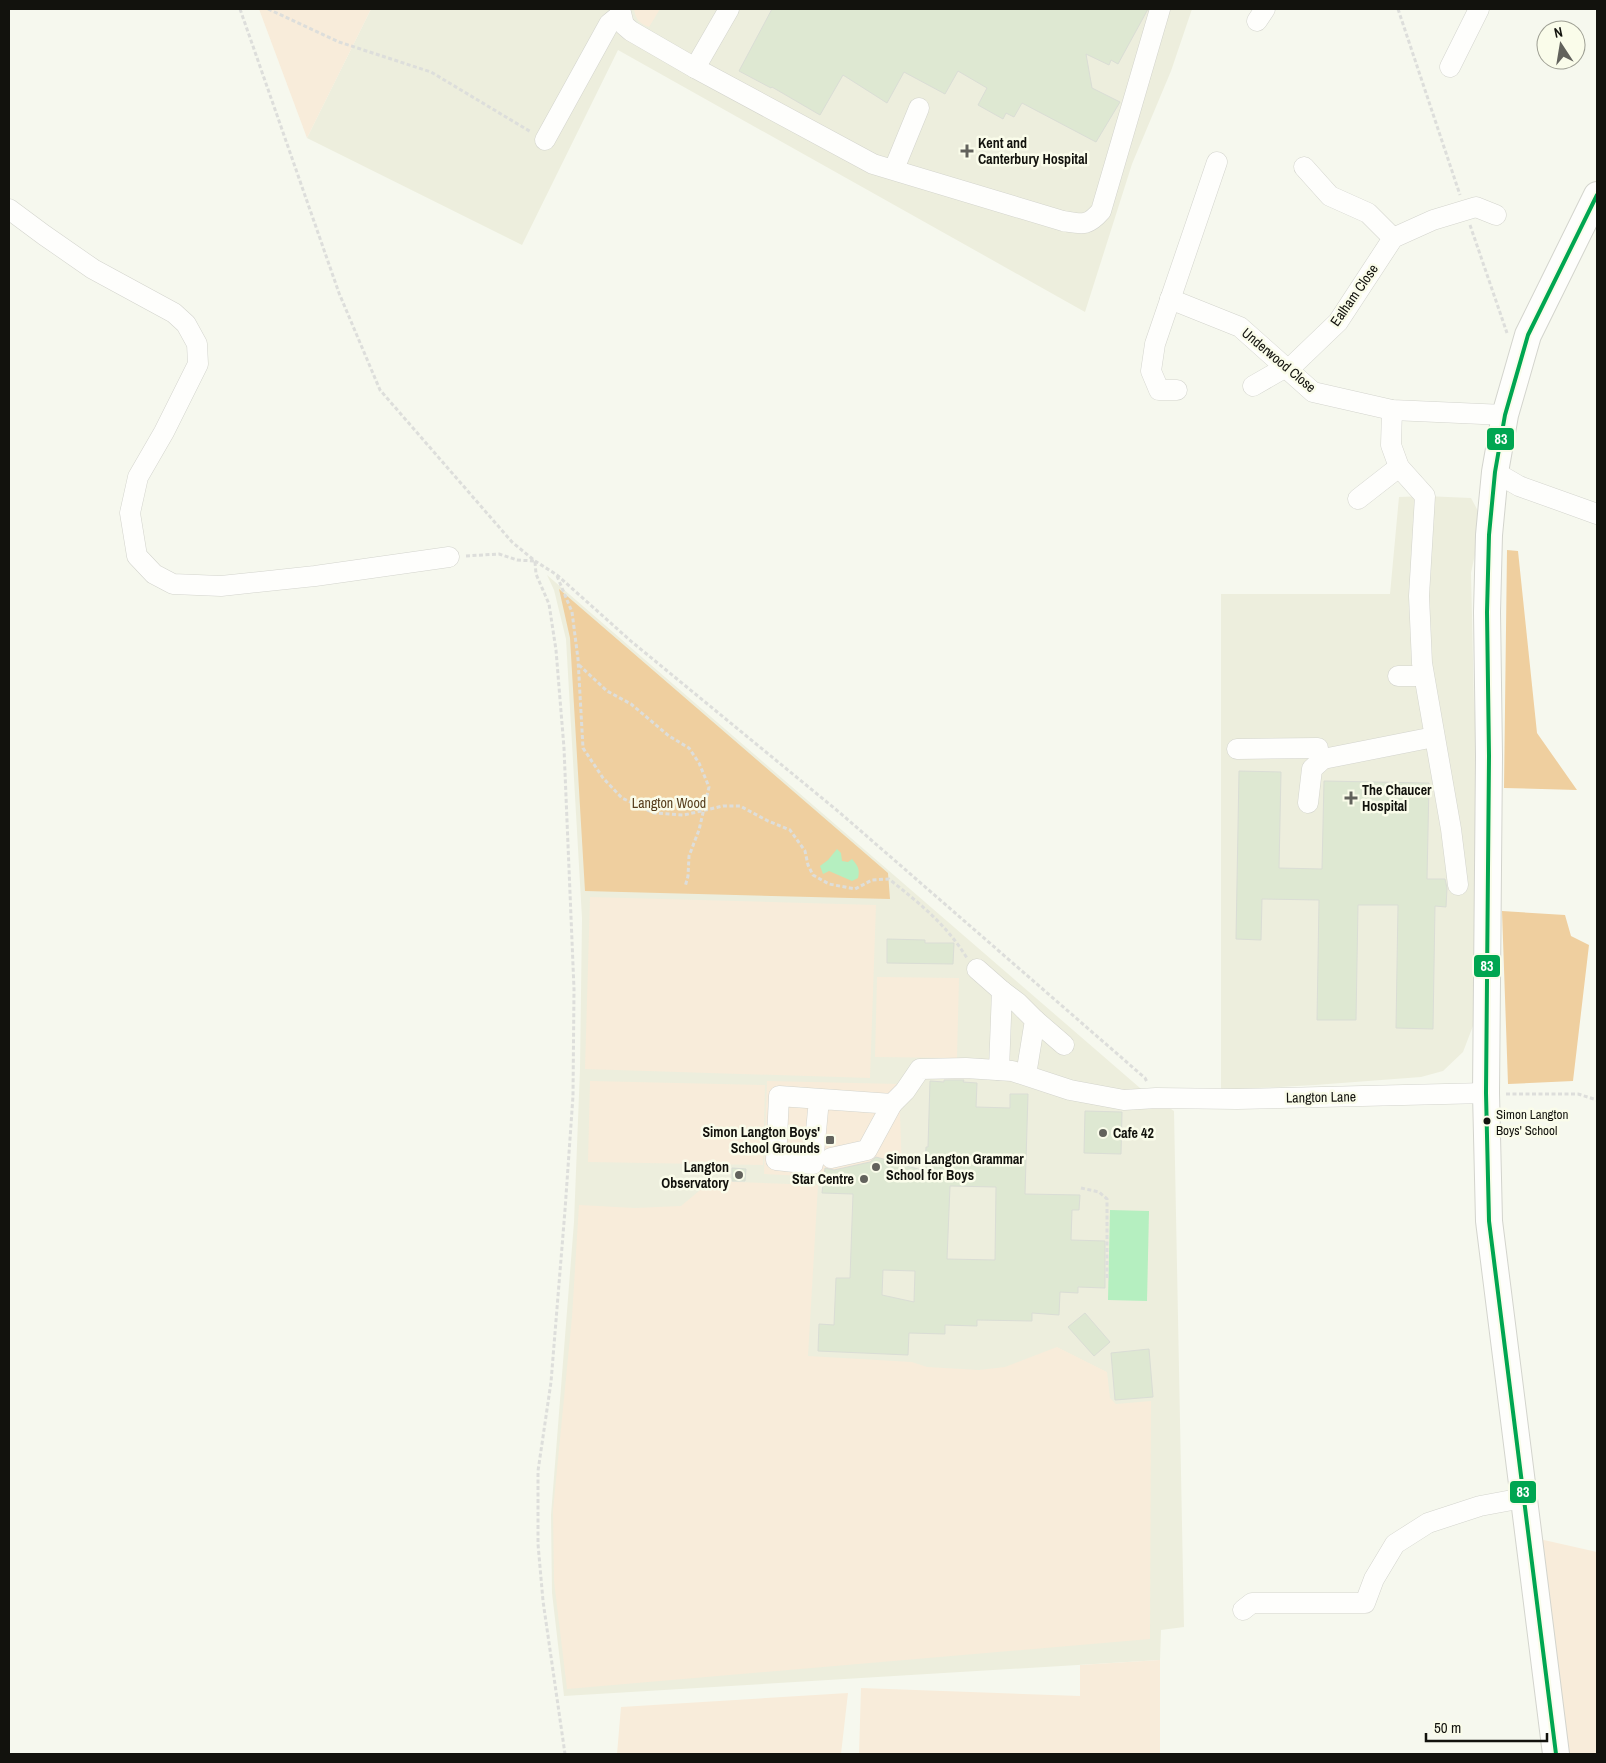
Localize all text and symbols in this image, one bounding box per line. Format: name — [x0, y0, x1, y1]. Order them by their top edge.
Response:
north arrow — [1536, 20, 1586, 70]
text: N — [1552, 23, 1564, 42]
place label: Kent and Canterbury Hospital — [978, 134, 1088, 168]
marker: Kent and Canterbury Hospital — [960, 144, 974, 158]
street label: Ealham Close — [1326, 261, 1382, 329]
street label: Underwood Close — [1238, 324, 1320, 396]
line badge: 83 — [1486, 427, 1515, 451]
text: 83 — [1495, 430, 1507, 448]
place label: The Chaucer Hospital — [1362, 781, 1432, 815]
marker: The Chaucer Hospital — [1344, 791, 1358, 805]
park label: Langton Wood — [632, 794, 706, 812]
line badge: 83 — [1473, 954, 1501, 978]
text: 83 — [1481, 957, 1493, 975]
street label: Langton Lane — [1286, 1087, 1356, 1107]
place label: Simon Langton Boys' School — [1496, 1106, 1568, 1139]
marker: Simon Langton Boys' School — [1482, 1116, 1492, 1126]
place label: Simon Langton Boys' School Grounds — [702, 1123, 820, 1157]
place label: Cafe 42 — [1113, 1124, 1154, 1142]
marker: Cafe 42 — [1097, 1127, 1109, 1139]
marker: Simon Langton Boys' School Grounds — [824, 1134, 836, 1146]
place label: Simon Langton Grammar School for Boys — [886, 1150, 1024, 1184]
place label: Langton Observatory — [661, 1158, 730, 1192]
marker: Simon Langton Grammar School for Boys — [870, 1161, 882, 1173]
marker: Langton Observatory — [733, 1169, 745, 1181]
place label: Star Centre — [792, 1170, 854, 1188]
marker: Star Centre — [858, 1173, 870, 1185]
line badge: 83 — [1509, 1480, 1537, 1504]
text: 83 — [1517, 1483, 1529, 1501]
scale bar — [1426, 1710, 1547, 1742]
text: 50 m — [1434, 1717, 1461, 1738]

